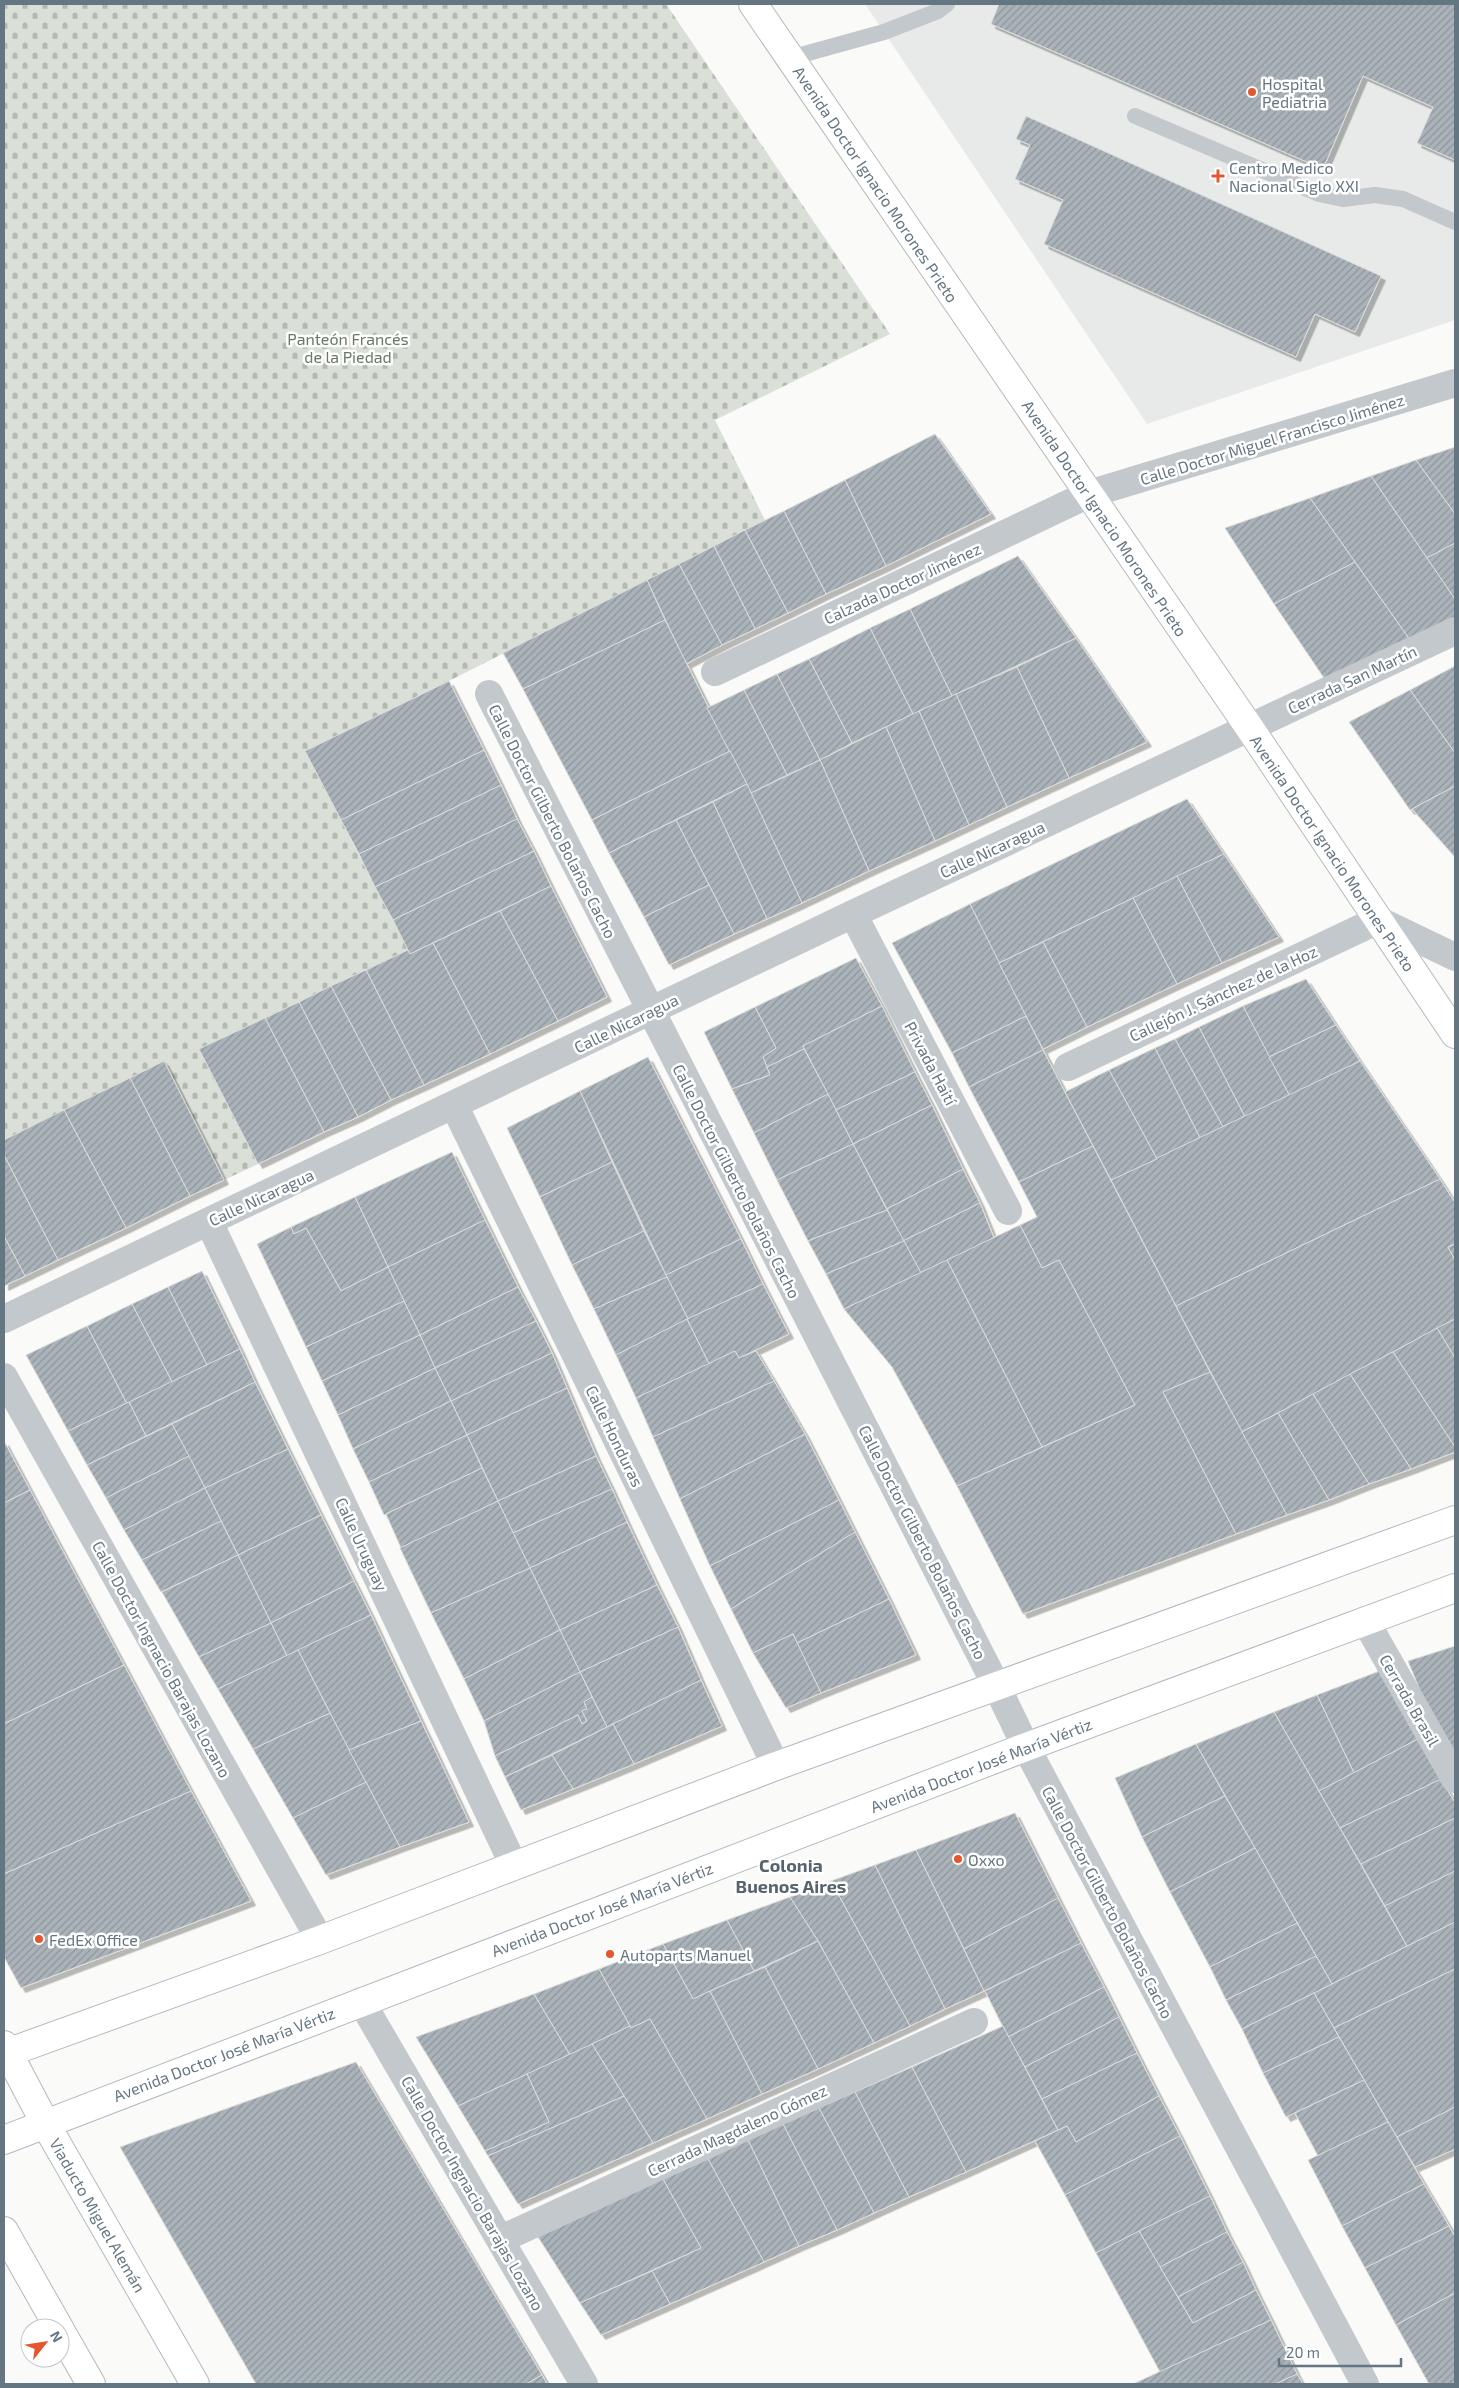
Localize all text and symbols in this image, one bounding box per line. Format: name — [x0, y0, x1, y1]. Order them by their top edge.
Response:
street label: Avenida Doctor Ignacio Morones Prieto — [790, 62, 962, 306]
place label: Hospital Pediatria — [1262, 74, 1327, 111]
marker: Hospital Pediatria — [1246, 86, 1258, 98]
place label: Centro Medico Nacional Siglo XXI — [1229, 158, 1359, 195]
marker: Centro Medico Nacional Siglo XXI — [1211, 169, 1225, 183]
park label: Panteón Francés de la Piedad — [287, 329, 409, 366]
street label: Calle Doctor Miguel Francisco Jiménez — [1138, 390, 1406, 488]
street label: Avenida Doctor Ignacio Morones Prieto — [1019, 396, 1191, 640]
street label: Calzada Doctor Jiménez — [820, 538, 984, 628]
street label: Cerrada San Martín — [1285, 641, 1419, 717]
street label: Calle Doctor Gilberto Bolaños Cacho — [485, 701, 621, 941]
street label: Avenida Doctor Ignacio Morones Prieto — [1247, 731, 1419, 975]
street label: Calle Nicaragua — [937, 816, 1047, 882]
street label: Callejón J. Sánchez de la Hoz — [1126, 941, 1320, 1046]
street label: Calle Nicaragua — [571, 990, 681, 1056]
street label: Privada Haití — [901, 1018, 961, 1109]
street label: Calle Doctor Gilberto Bolaños Cacho — [669, 1061, 805, 1301]
street label: Calle Nicaragua — [206, 1164, 316, 1230]
street label: Calle Honduras — [582, 1382, 648, 1490]
street label: Calle Doctor Gilberto Bolaños Cacho — [855, 1422, 991, 1662]
street label: Calle Uruguay — [332, 1494, 392, 1594]
street label: Calle Doctor Ingnacio Barajas Lozano — [88, 1537, 235, 1781]
street label: Cerrada Brasil — [1376, 1651, 1444, 1749]
street label: Avenida Doctor José María Vértiz — [868, 1714, 1094, 1816]
street label: Calle Doctor Gilberto Bolaños Cacho — [1039, 1783, 1177, 2021]
place label: Oxxo — [968, 1850, 1005, 1869]
marker: Oxxo — [952, 1853, 964, 1865]
district label: Colonia Buenos Aires — [736, 1854, 846, 1897]
street label: Avenida Doctor José María Vértiz — [489, 1858, 715, 1960]
place label: FedEx Office — [49, 1930, 138, 1949]
marker: FedEx Office — [33, 1933, 45, 1945]
place label: Autoparts Manuel — [620, 1945, 751, 1964]
marker: Autoparts Manuel — [604, 1948, 616, 1960]
street label: Avenida Doctor José María Vértiz — [111, 2003, 337, 2105]
street label: Calle Doctor Ingnacio Barajas Lozano — [397, 2072, 548, 2314]
street label: Cerrada Magdaleno Gómez — [644, 2080, 830, 2180]
street label: Viaducto Miguel Alemán — [46, 2134, 150, 2296]
north arrow — [20, 2318, 70, 2368]
text: N — [47, 2328, 67, 2345]
scale bar — [1279, 2336, 1402, 2368]
text: 20 m — [1286, 2343, 1320, 2361]

